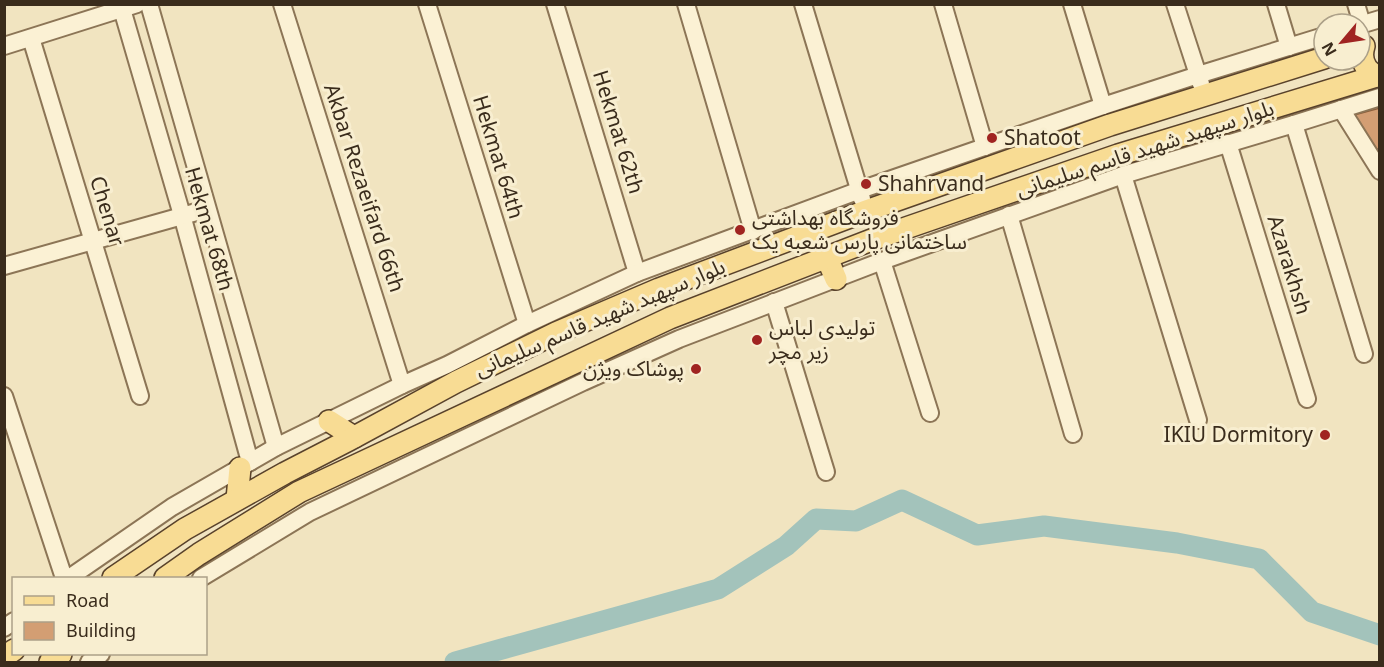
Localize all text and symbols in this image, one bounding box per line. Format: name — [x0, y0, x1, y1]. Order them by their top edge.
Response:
north arrow — [1312, 12, 1372, 72]
text: N — [1312, 35, 1348, 63]
street label: Hekmat 62th — [578, 65, 658, 199]
street label: Akbar Rezaeifard 66th — [310, 78, 418, 298]
street label: بلوار سپهبد شهید قاسم سلیمانی — [1010, 86, 1280, 212]
street label: Hekmat 64th — [458, 90, 538, 224]
place label: Shatoot — [1004, 116, 1081, 160]
marker: Shatoot — [985, 131, 999, 145]
street label: Hekmat 68th — [170, 162, 248, 296]
place label: Shahrvand — [878, 162, 984, 206]
street label: Chenar — [76, 170, 139, 252]
marker: Shahrvand — [859, 177, 873, 191]
place label: فروشگاه بهداشتی ساختمانی پارس شعبه یک — [752, 196, 967, 264]
street label: Azarakhsh — [1253, 210, 1325, 320]
marker: فروشگاه بهداشتی ساختمانی پارس شعبه یک — [733, 223, 747, 237]
street label: بلوار سپهبد شهید قاسم سلیمانی — [467, 245, 733, 391]
place label: تولیدی لباس زیر مچر — [768, 306, 875, 374]
marker: تولیدی لباس زیر مچر — [750, 333, 764, 347]
place label: پوشاک ویژن — [583, 347, 684, 391]
marker: پوشاک ویژن — [689, 362, 703, 376]
place label: IKIU Dormitory — [1164, 413, 1313, 457]
marker: IKIU Dormitory — [1318, 428, 1332, 442]
legend — [12, 577, 207, 655]
text: Road — [66, 582, 109, 620]
text: Building — [66, 612, 136, 650]

